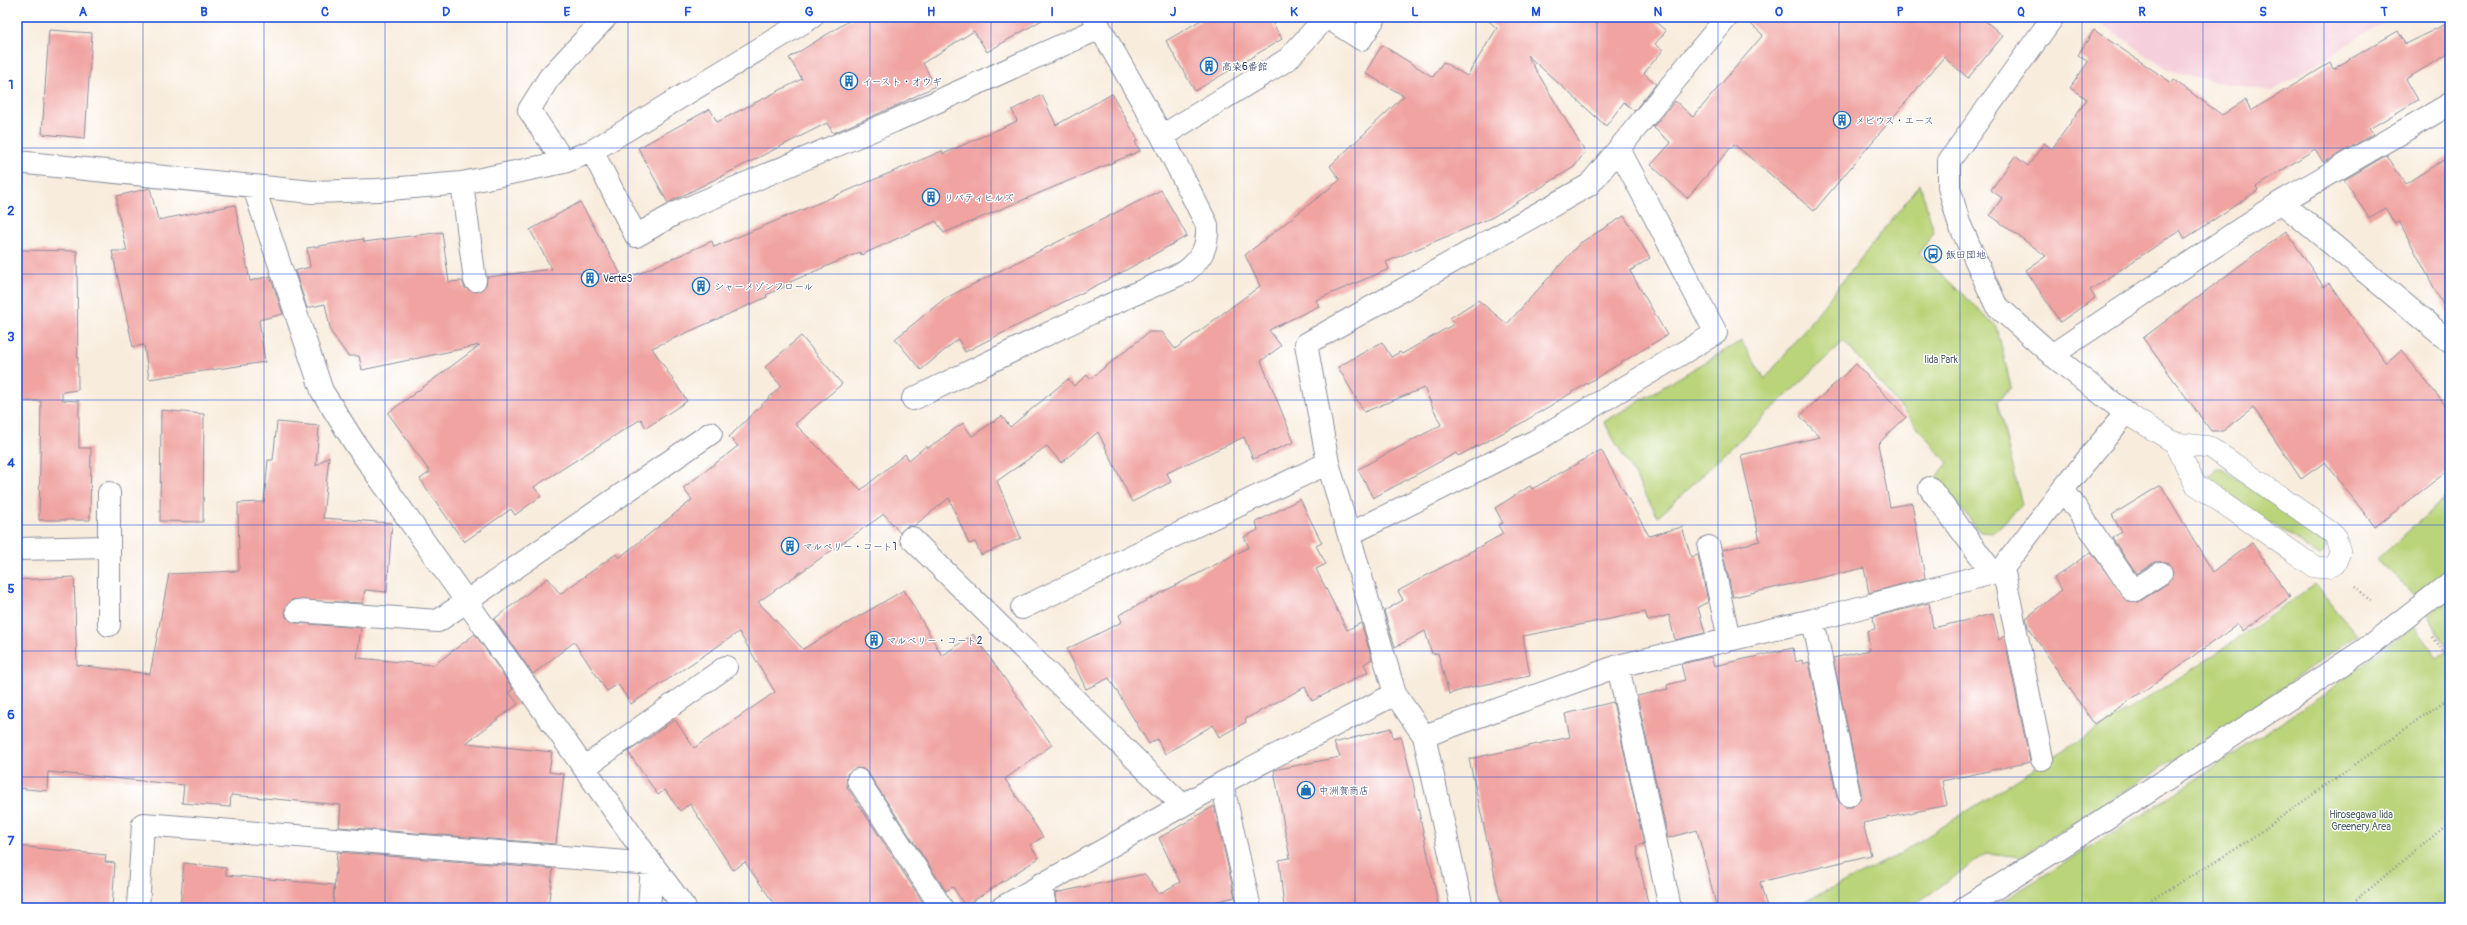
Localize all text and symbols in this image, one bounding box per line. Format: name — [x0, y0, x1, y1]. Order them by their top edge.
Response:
text: A — [79, 4, 88, 20]
text: B — [200, 4, 208, 20]
text: C — [321, 4, 329, 20]
text: D — [442, 4, 450, 20]
text: E — [564, 4, 571, 20]
text: F — [684, 4, 692, 20]
text: G — [805, 4, 814, 20]
text: H — [927, 4, 935, 20]
text: I — [1050, 4, 1054, 20]
text: J — [1170, 4, 1176, 20]
text: K — [1290, 4, 1298, 20]
text: L — [1411, 4, 1419, 20]
text: M — [1531, 4, 1541, 20]
text: N — [1654, 4, 1663, 20]
text: O — [1775, 4, 1784, 20]
text: P — [1896, 4, 1904, 20]
text: Q — [2017, 4, 2025, 20]
text: R — [2138, 4, 2146, 20]
text: S — [2259, 4, 2267, 20]
text: T — [2379, 4, 2388, 20]
building icon: 高染6番館 — [1199, 56, 1219, 76]
place label: 高染6番館 — [1222, 61, 1268, 73]
building icon: イースト・オウギ — [839, 71, 859, 91]
place label: イースト・オウギ — [862, 76, 941, 88]
text: 1 — [8, 77, 14, 93]
building icon: メビウス・エース — [1832, 110, 1852, 130]
place label: メビウス・エース — [1855, 115, 1934, 127]
building icon: リバティヒルズ — [921, 187, 941, 207]
place label: リバティヒルズ — [944, 192, 1014, 204]
text: 2 — [7, 203, 15, 219]
bus stop icon: 飯田団地 — [1923, 244, 1943, 264]
place label: 飯田団地 — [1946, 249, 1986, 261]
building icon: VerteS — [580, 268, 600, 288]
place label: VerteS — [603, 273, 632, 285]
building icon: シャーメゾンフロール — [691, 276, 711, 296]
place label: シャーメゾンフロール — [714, 281, 813, 293]
text: 3 — [7, 329, 15, 345]
park label: Iida Park — [1924, 354, 1959, 366]
text: 4 — [7, 455, 15, 471]
building icon: マルベリー・コート1 — [780, 536, 800, 556]
place label: マルベリー・コート1 — [803, 541, 897, 553]
text: 5 — [7, 581, 15, 597]
building icon: マルベリー・コート2 — [864, 630, 884, 650]
place label: マルベリー・コート2 — [887, 635, 983, 647]
text: 6 — [7, 707, 15, 723]
shop icon: 中洲賀商店 — [1296, 780, 1316, 800]
place label: 中洲賀商店 — [1319, 785, 1369, 797]
park label: Hirosegawa Iida Greenery Area — [2329, 809, 2393, 833]
text: 7 — [8, 833, 15, 849]

